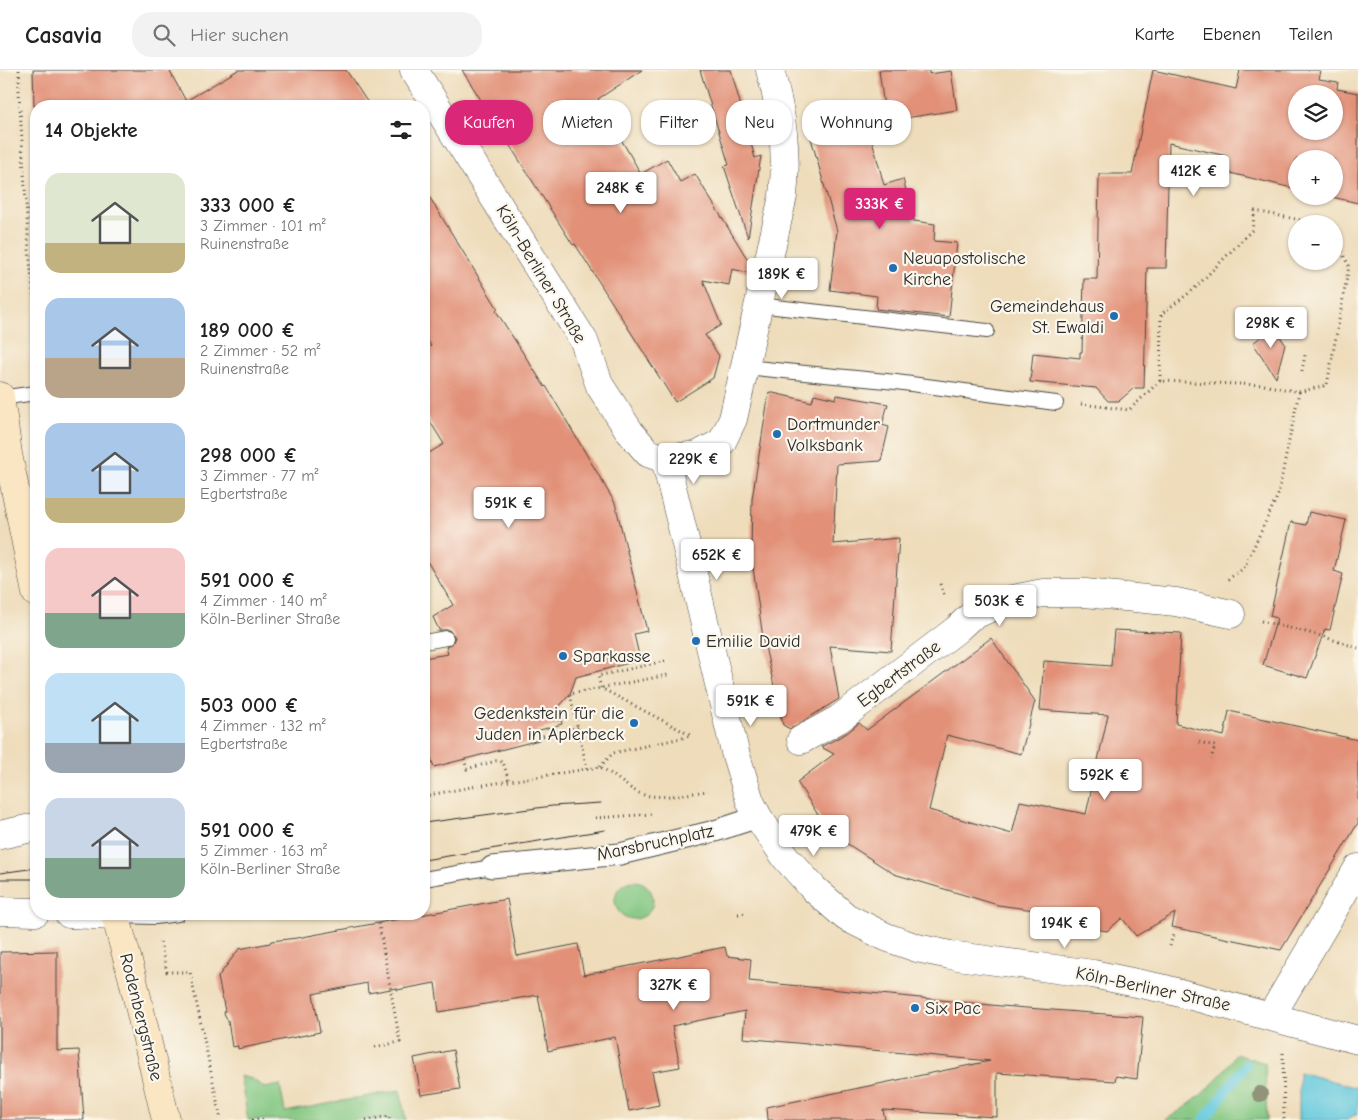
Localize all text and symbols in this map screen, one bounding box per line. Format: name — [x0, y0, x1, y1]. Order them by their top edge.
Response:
search box — [132, 12, 482, 57]
text: Casavia — [25, 21, 102, 49]
icon: search — [150, 21, 178, 49]
text: Hier suchen — [190, 24, 289, 46]
text: Karte — [1134, 24, 1175, 45]
text: Ebenen — [1203, 24, 1261, 45]
text: Teilen — [1289, 24, 1333, 45]
map controls — [1288, 85, 1343, 270]
button: layers — [1288, 85, 1343, 140]
chip: Kaufen — [445, 100, 533, 145]
chip: Mieten — [543, 100, 631, 145]
chip: Filter — [641, 100, 716, 145]
chip: Neu — [726, 100, 792, 145]
chip: Wohnung — [802, 100, 911, 145]
icon: filters — [387, 116, 415, 144]
text: 14 Objekte — [45, 118, 138, 142]
button: + — [1288, 150, 1343, 205]
pin: 412K € — [1153, 154, 1235, 197]
text: 412K € — [1170, 162, 1218, 180]
pin: 248K € — [580, 172, 662, 214]
text: 248K € — [597, 179, 645, 197]
pin: 333K € — [839, 188, 921, 230]
icon: home — [85, 193, 145, 253]
text: 333 000 € — [200, 193, 297, 217]
text: 333K € — [855, 195, 905, 213]
street label: Köln-Berliner Straße — [491, 201, 591, 347]
button: − — [1288, 215, 1343, 270]
text: 3 Zimmer · 101 m² — [200, 217, 326, 235]
text: Ruinenstraße — [200, 235, 289, 253]
place label: Neuapostolische Kirche — [903, 248, 1026, 290]
pin: 189K € — [741, 258, 823, 300]
marker: Neuapostolische Kirche — [887, 262, 899, 274]
text: 189K € — [758, 265, 806, 283]
place label: Gemeindehaus St. Ewaldi — [990, 296, 1104, 338]
pin: 298K € — [1230, 306, 1312, 349]
marker: Gemeindehaus St. Ewaldi — [1108, 310, 1120, 322]
text: 298K € — [1246, 314, 1296, 332]
icon: home — [85, 318, 145, 378]
text: 189 000 € — [200, 318, 295, 342]
text: 2 Zimmer · 52 m² — [200, 342, 321, 360]
text: Ruinenstraße — [200, 360, 289, 378]
place label: Dortmunder Volksbank — [787, 414, 881, 456]
marker: Dortmunder Volksbank — [771, 428, 783, 440]
pin: 229K € — [653, 442, 735, 485]
icon: home — [85, 443, 145, 503]
text: 298 000 € — [200, 443, 298, 467]
text: 229K € — [669, 450, 719, 468]
text: 3 Zimmer · 77 m² — [200, 467, 318, 485]
text: Egbertstraße — [200, 485, 288, 503]
pin: 591K € — [468, 486, 550, 529]
text: 591K € — [485, 494, 533, 512]
pin: 652K € — [676, 538, 758, 581]
text: 652K € — [692, 546, 742, 564]
icon: home — [85, 568, 145, 628]
text: 591 000 € — [200, 568, 296, 592]
pin: 503K € — [959, 584, 1041, 627]
text: 4 Zimmer · 140 m² — [200, 592, 327, 610]
text: 503K € — [974, 592, 1026, 610]
text: Köln-Berliner Straße — [200, 610, 340, 628]
place label: Emilie David — [706, 631, 801, 652]
marker: Emilie David — [690, 635, 702, 647]
street label: Egbertstraße — [853, 636, 945, 712]
place label: Sparkasse — [573, 646, 651, 667]
marker: Sparkasse — [557, 650, 569, 662]
pin: 591K € — [710, 684, 792, 727]
text: 591K € — [727, 692, 775, 710]
icon: home — [85, 693, 145, 753]
text: 503 000 € — [200, 693, 299, 717]
place label: Gedenkstein für die Juden in Aplerbeck — [474, 703, 624, 745]
text: 4 Zimmer · 132 m² — [200, 717, 326, 735]
marker: Gedenkstein für die Juden in Aplerbeck — [628, 717, 640, 729]
text: Egbertstraße — [200, 735, 288, 753]
pin: 592K € — [1064, 758, 1146, 801]
text: 592K € — [1080, 766, 1130, 784]
pin: 479K € — [773, 814, 855, 857]
icon: home — [85, 818, 145, 878]
text: 591 000 € — [200, 818, 296, 842]
street label: Marsbruchplatz — [595, 820, 716, 866]
text: 479K € — [790, 822, 838, 840]
text: 5 Zimmer · 163 m² — [200, 842, 327, 860]
text: Köln-Berliner Straße — [200, 860, 340, 878]
pin: 194K € — [1024, 906, 1106, 949]
text: 194K € — [1041, 914, 1089, 932]
street label: Rodenbergstraße — [115, 951, 167, 1083]
street label: Köln-Berliner Straße — [1074, 962, 1232, 1016]
pin: 327K € — [633, 968, 715, 1011]
text: 327K € — [650, 976, 698, 994]
place label: Six Pac — [925, 998, 981, 1019]
marker: Six Pac — [909, 1002, 921, 1014]

